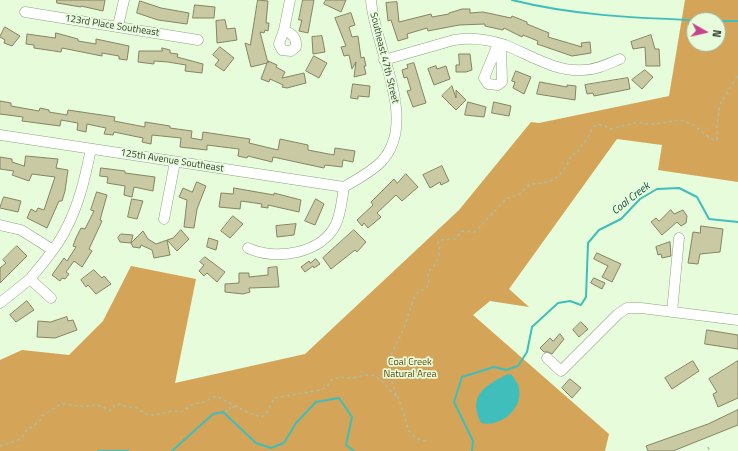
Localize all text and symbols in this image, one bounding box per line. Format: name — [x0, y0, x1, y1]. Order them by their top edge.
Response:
street label: Southeast 47th Street — [367, 11, 401, 105]
north arrow — [686, 12, 726, 52]
street label: 123rd Place Southeast — [64, 13, 160, 39]
text: N — [708, 29, 725, 38]
street label: 125th Avenue Southeast — [119, 147, 225, 175]
water label: Coal Creek — [609, 180, 653, 218]
park label: Coal Creek Natural Area — [384, 357, 436, 380]

